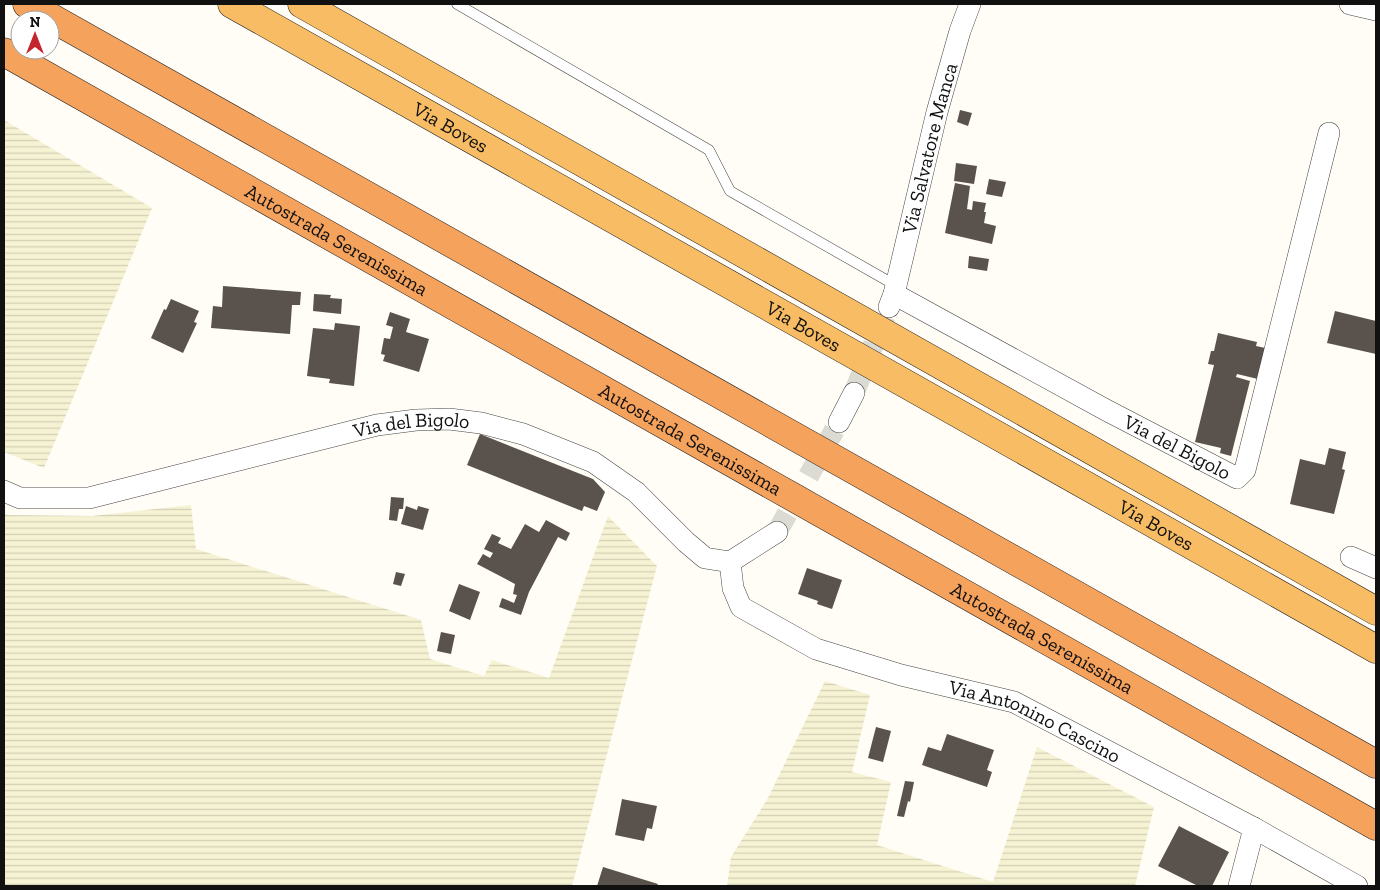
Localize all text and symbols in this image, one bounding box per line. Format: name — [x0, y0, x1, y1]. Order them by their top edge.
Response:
north arrow — [10, 10, 60, 60]
text: N — [30, 14, 41, 31]
street label: Via Salvatore Manca — [896, 60, 962, 237]
street label: Via Boves — [408, 96, 492, 158]
street label: Autostrada Serenissima — [241, 179, 433, 301]
street label: Via Boves — [761, 295, 845, 357]
street label: Autostrada Serenissima — [595, 378, 786, 500]
street label: Via del Bigolo — [350, 407, 471, 443]
street label: Via del Bigolo — [1119, 409, 1235, 485]
street label: Via Boves — [1114, 494, 1198, 556]
street label: Autostrada Serenissima — [947, 577, 1138, 699]
street label: Via Antonino Cascino — [946, 675, 1125, 768]

